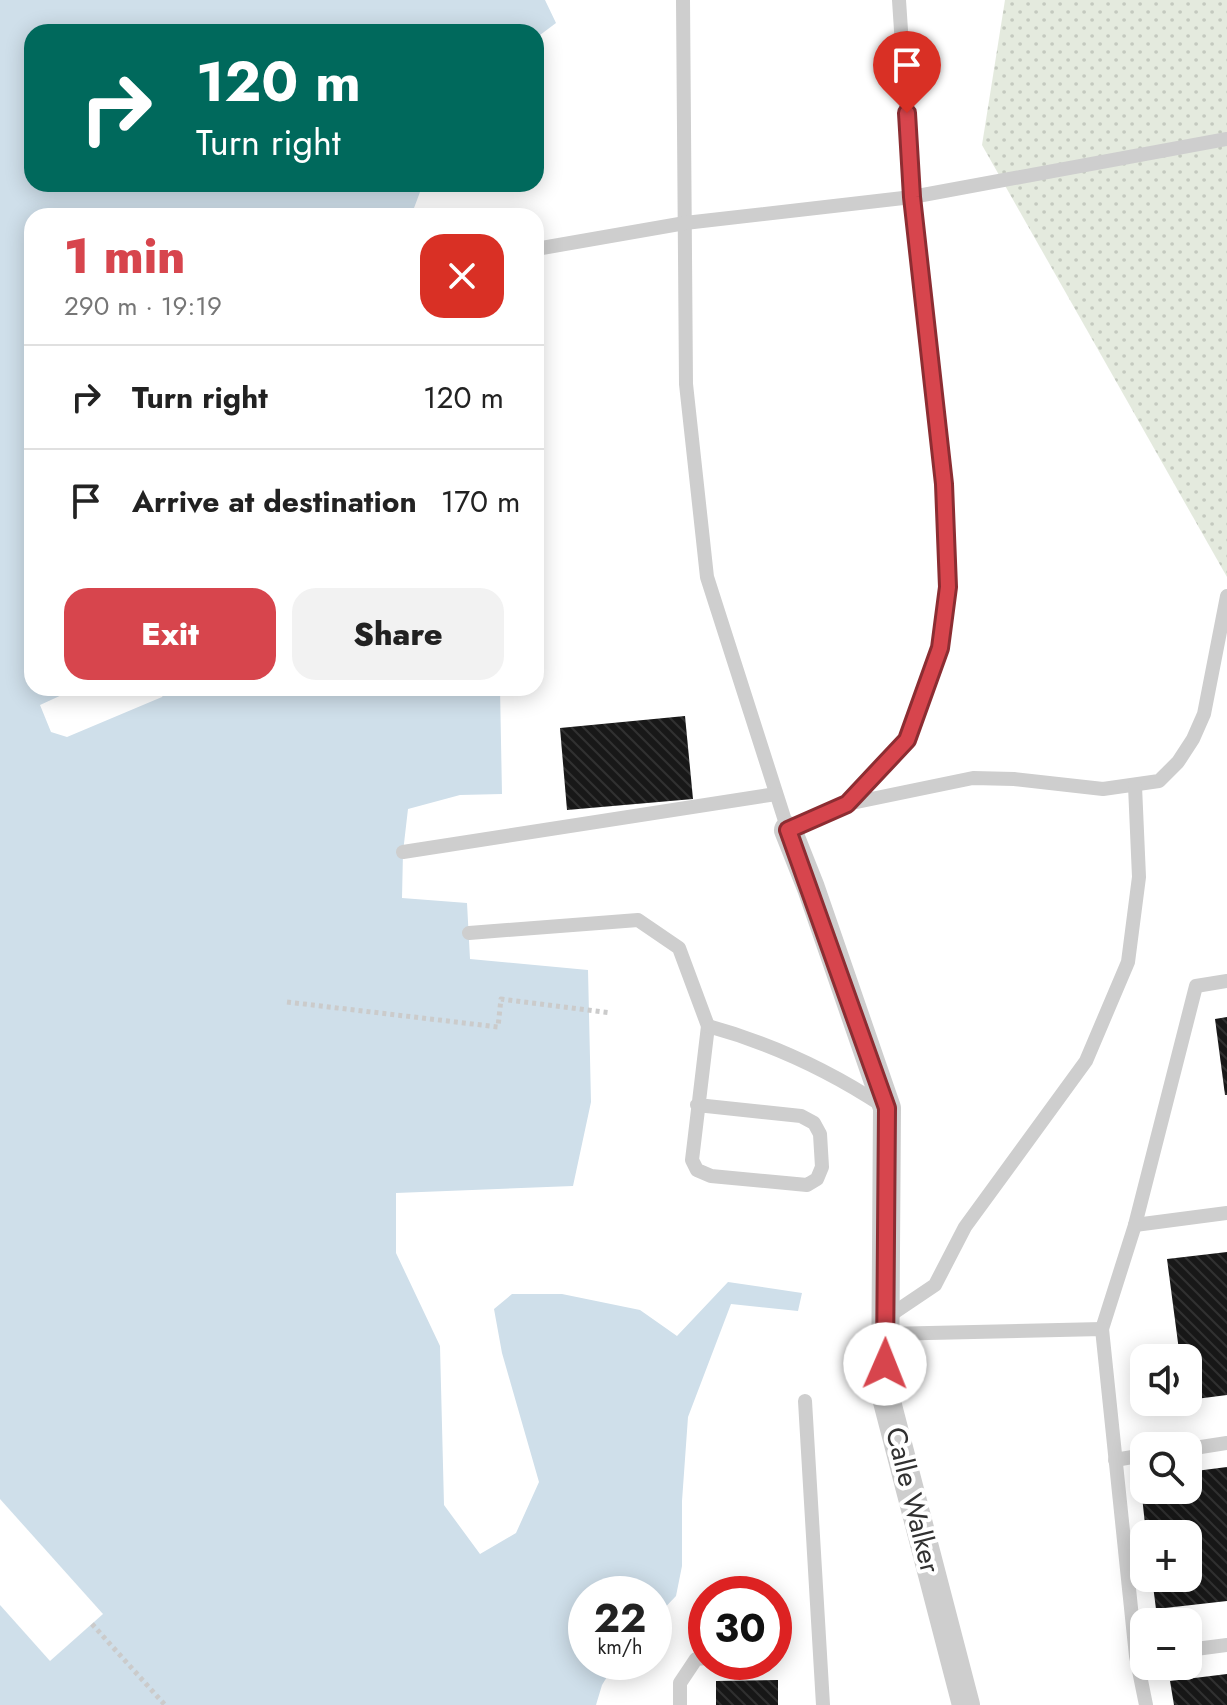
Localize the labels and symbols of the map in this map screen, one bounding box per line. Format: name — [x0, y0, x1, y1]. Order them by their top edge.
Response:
pin — [873, 31, 941, 113]
position arrow — [843, 1322, 927, 1406]
street label: Calle Walker — [875, 1423, 951, 1578]
speed limit sign: 30 — [688, 1576, 792, 1680]

